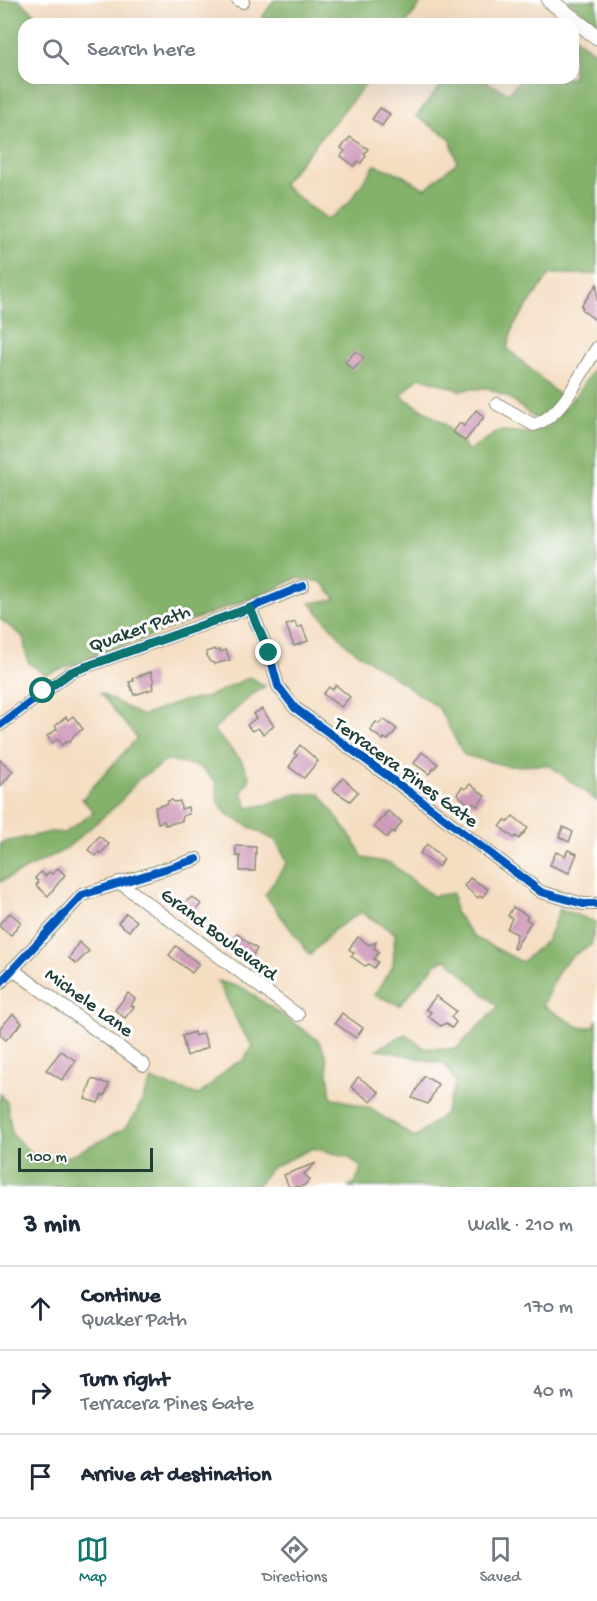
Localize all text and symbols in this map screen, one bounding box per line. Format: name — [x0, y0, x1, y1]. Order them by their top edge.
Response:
search box — [18, 18, 579, 84]
icon: search — [39, 35, 72, 68]
text: Search here — [87, 38, 195, 64]
street label: Quaker Path — [86, 601, 194, 659]
route end — [255, 639, 281, 665]
route start — [29, 677, 55, 703]
street label: Terracera Pines Gate — [327, 713, 482, 834]
street label: Grand Boulevard — [155, 884, 283, 989]
street label: Michele Lane — [39, 964, 137, 1044]
scale bar — [18, 1145, 153, 1172]
text: 100 m — [27, 1149, 67, 1168]
text: 3 min — [24, 1211, 80, 1242]
text: Walk · 210 m — [468, 1215, 573, 1238]
text: Continue — [81, 1284, 161, 1310]
icon: ahead — [24, 1292, 57, 1325]
text: 170 m — [524, 1297, 573, 1320]
text: Quaker Path — [81, 1310, 187, 1333]
text: Turn right — [81, 1368, 169, 1394]
icon: right — [24, 1376, 57, 1409]
text: 40 m — [533, 1381, 573, 1404]
text: Terracera Pines Gate — [81, 1394, 254, 1417]
icon: arrive — [24, 1460, 57, 1493]
text: Arrive at destination — [81, 1463, 271, 1489]
tab: Map — [76, 1533, 109, 1588]
tab: Directions — [262, 1533, 327, 1588]
tab: Saved — [480, 1533, 521, 1588]

